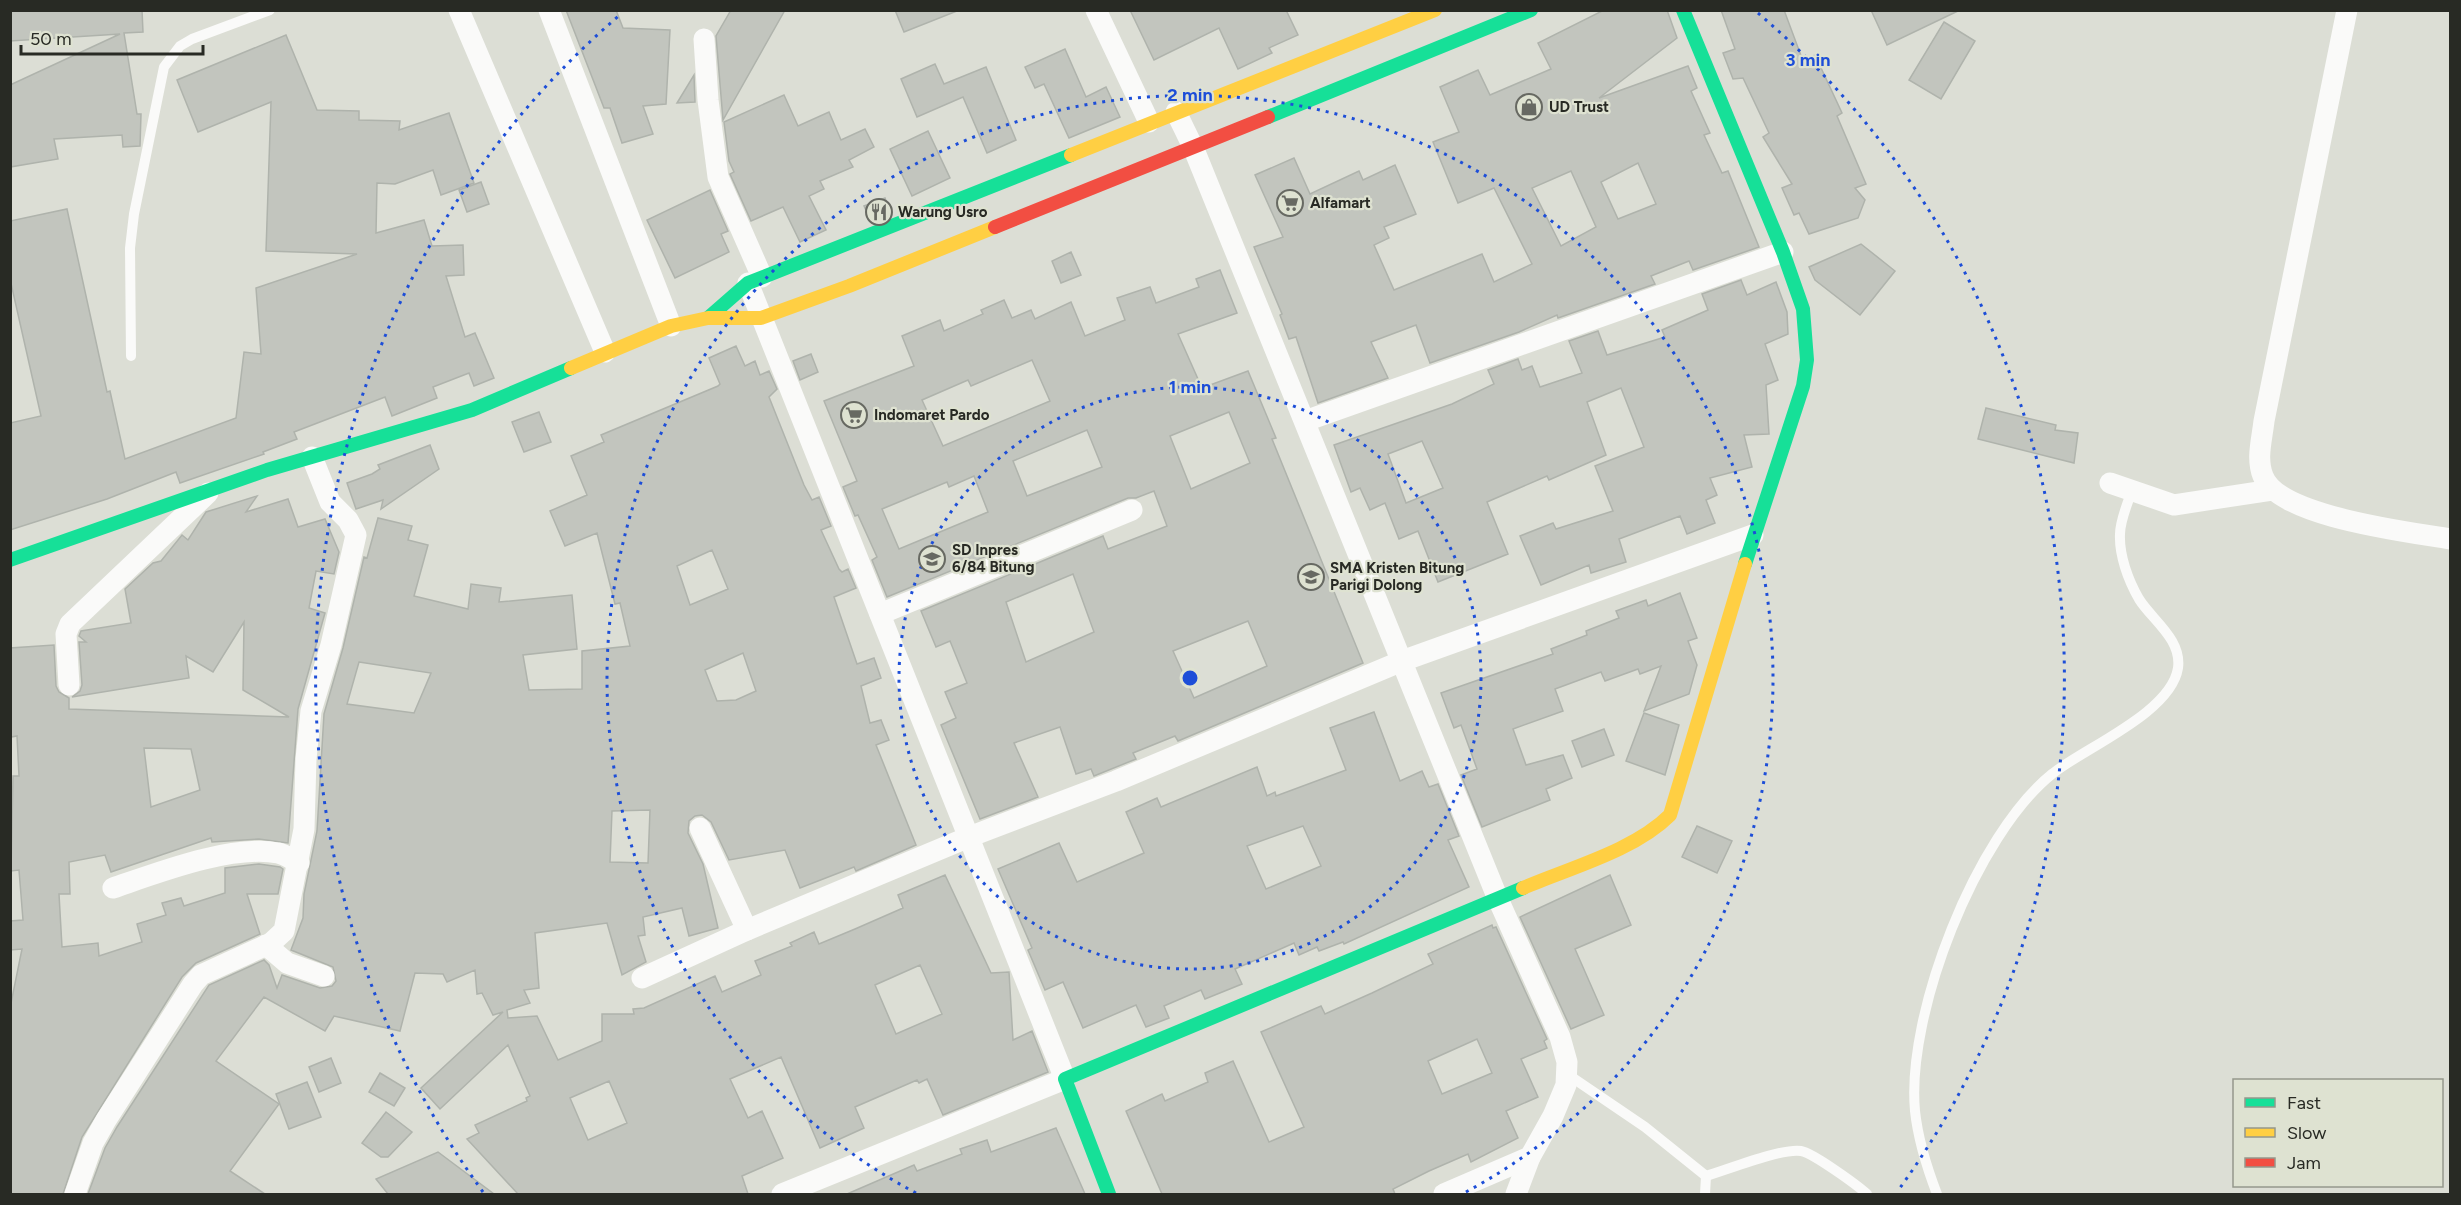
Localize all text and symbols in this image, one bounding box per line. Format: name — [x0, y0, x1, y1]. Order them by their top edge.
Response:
scale bar — [21, 18, 202, 56]
text: 50 m — [30, 28, 72, 50]
text: 3 min — [1786, 49, 1830, 71]
text: 2 min — [1167, 84, 1213, 106]
shop icon: UD Trust — [1514, 92, 1544, 122]
place label: UD Trust — [1549, 98, 1609, 116]
supermarket icon: Alfamart — [1275, 188, 1305, 218]
place label: Alfamart — [1310, 194, 1371, 212]
restaurant icon: Warung Usro — [864, 197, 894, 227]
place label: Warung Usro — [898, 203, 988, 221]
text: 1 min — [1169, 376, 1211, 398]
supermarket icon: Indomaret Pardo — [839, 400, 869, 430]
place label: Indomaret Pardo — [874, 406, 990, 424]
place label: SD Inpres 6/84 Bitung — [952, 541, 1035, 576]
school or university icon: SD Inpres 6/84 Bitung — [917, 544, 947, 574]
place label: SMA Kristen Bitung Parigi Dolong — [1330, 559, 1464, 594]
school or university icon: SMA Kristen Bitung Parigi Dolong — [1296, 562, 1326, 592]
centre of rings — [1180, 668, 1200, 688]
legend — [2233, 1079, 2443, 1187]
text: Fast — [2287, 1092, 2321, 1114]
text: Slow — [2287, 1122, 2326, 1144]
text: Jam — [2287, 1152, 2321, 1174]

